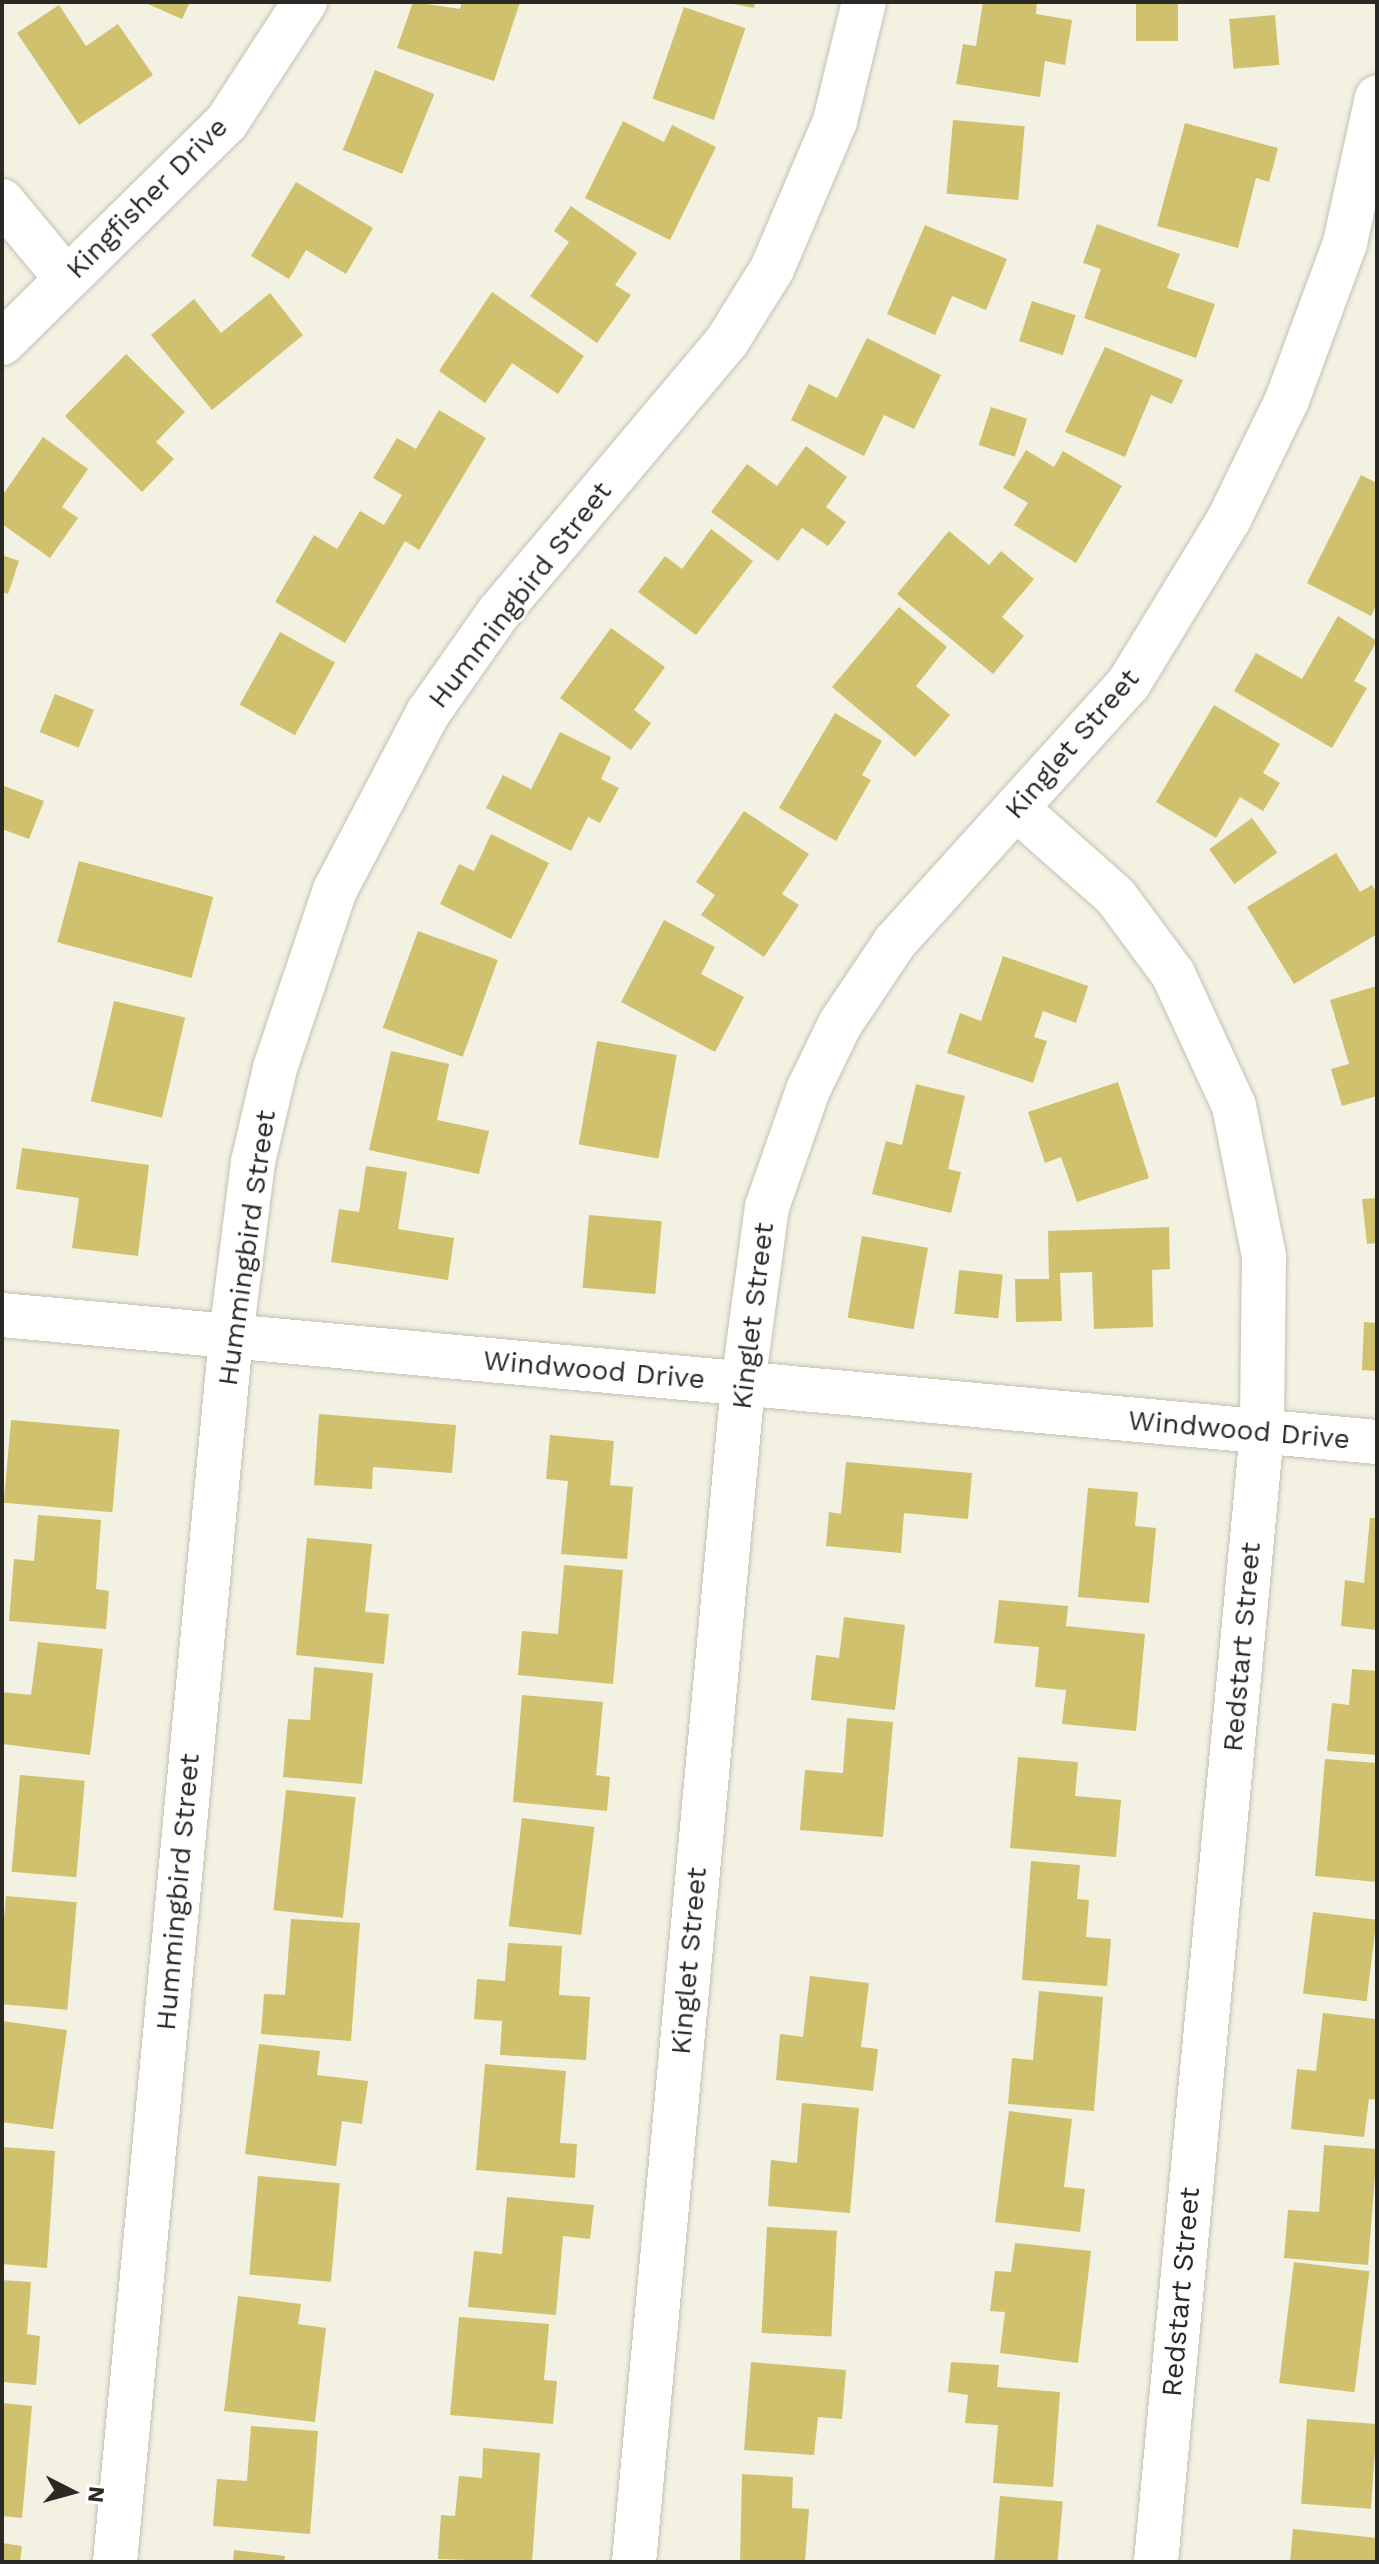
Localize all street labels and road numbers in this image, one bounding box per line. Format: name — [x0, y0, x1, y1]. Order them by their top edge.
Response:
street label: Kingfisher Drive — [59, 110, 235, 286]
street label: Hummingbird Street — [421, 475, 619, 715]
street label: Kinglet Street — [998, 662, 1146, 826]
street label: Hummingbird Street — [211, 1108, 283, 1388]
street label: Kinglet Street — [725, 1221, 781, 1411]
street label: Windwood Drive — [482, 1344, 706, 1396]
street label: Windwood Drive — [1127, 1404, 1351, 1456]
street label: Redstart Street — [1216, 1541, 1268, 1753]
street label: Hummingbird Street — [149, 1752, 207, 2032]
street label: Kinglet Street — [664, 1866, 714, 2056]
street label: Redstart Street — [1155, 2186, 1207, 2398]

